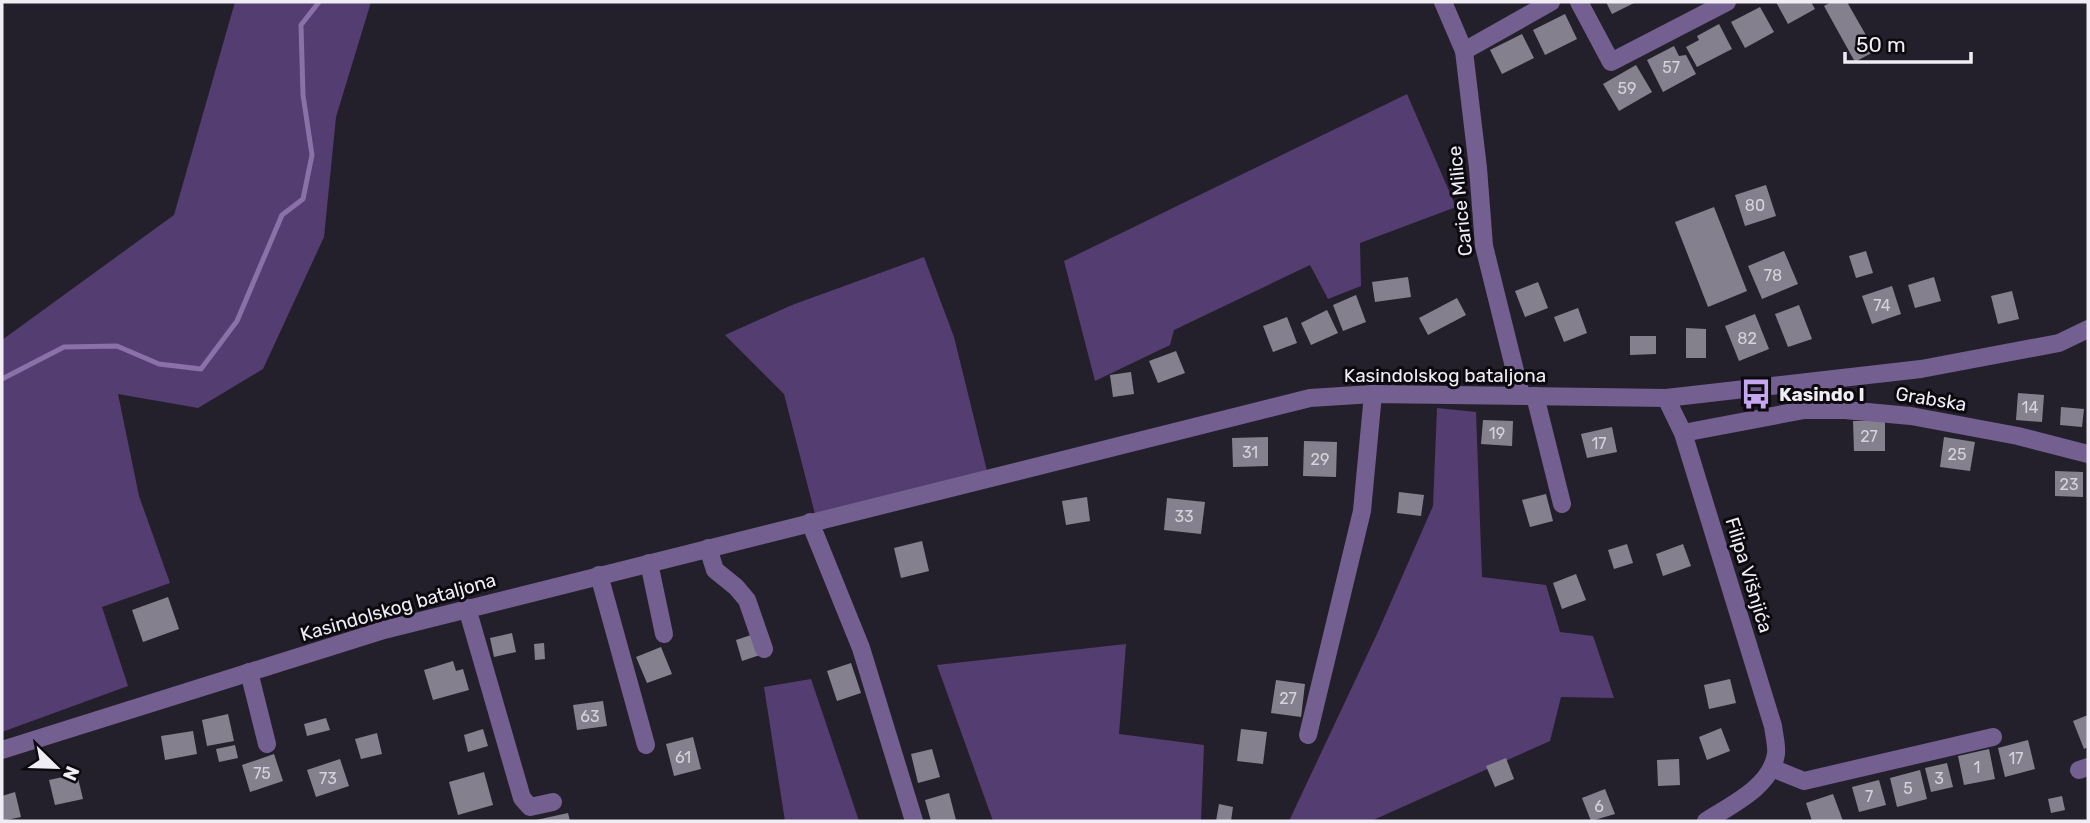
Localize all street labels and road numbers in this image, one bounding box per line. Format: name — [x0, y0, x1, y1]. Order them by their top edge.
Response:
street label: Carice Milice — [1443, 145, 1477, 257]
street label: Kasindolskog bataljona — [1344, 364, 1546, 387]
street label: Grabska — [1894, 382, 1968, 416]
street label: Filipa Višnjića — [1721, 515, 1777, 635]
street label: Kasindolskog bataljona — [298, 568, 498, 646]

